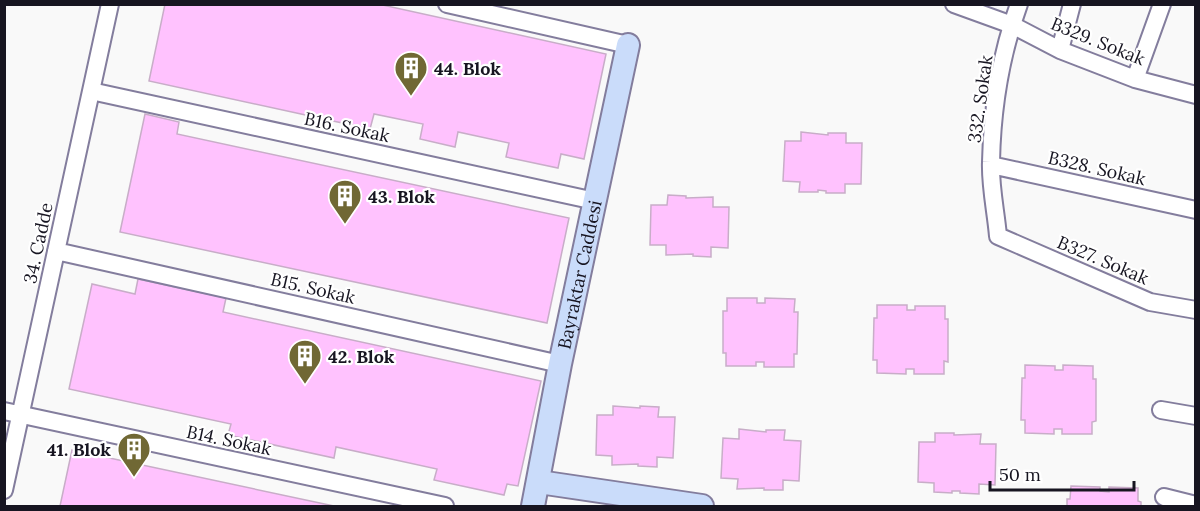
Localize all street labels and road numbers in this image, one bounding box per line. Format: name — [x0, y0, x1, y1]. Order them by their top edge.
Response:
street label: B329. Sokak — [1048, 12, 1149, 70]
street label: 332. Sokak — [962, 53, 998, 144]
street label: B16. Sokak — [302, 107, 392, 147]
street label: B328. Sokak — [1046, 146, 1148, 190]
street label: Bayraktar Caddesi — [552, 198, 606, 351]
street label: 34. Cadde — [18, 200, 58, 286]
street label: B327. Sokak — [1054, 230, 1152, 290]
street label: B15. Sokak — [268, 267, 358, 309]
street label: B14. Sokak — [185, 420, 274, 460]

